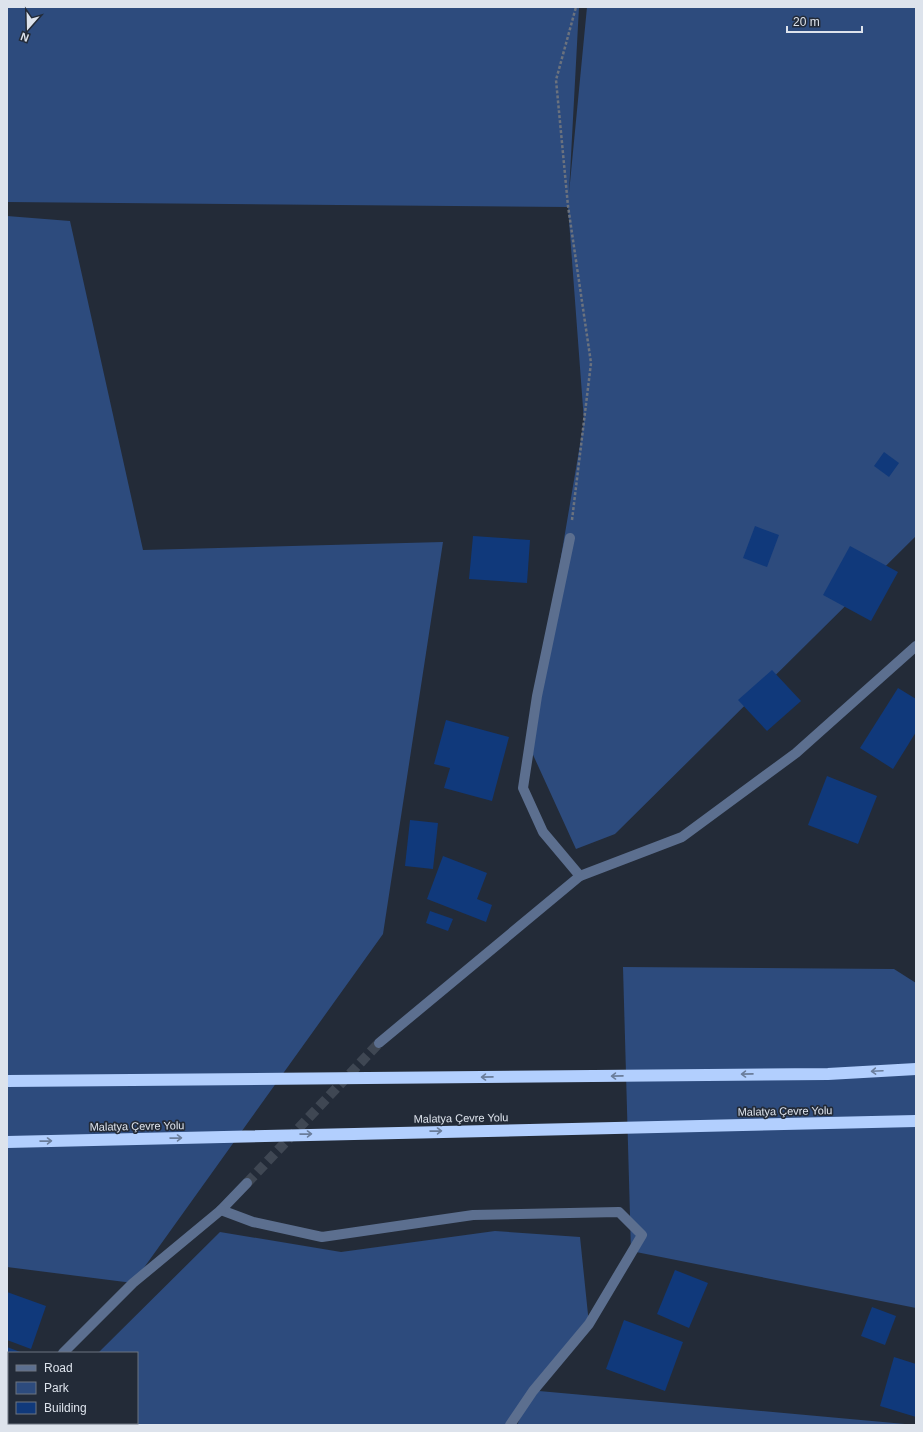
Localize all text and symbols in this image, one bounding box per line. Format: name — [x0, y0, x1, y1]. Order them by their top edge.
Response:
north arrow — [8, 8, 48, 48]
scale bar — [787, 8, 862, 34]
text: 20 m — [793, 15, 820, 29]
text: N — [19, 30, 30, 44]
one-way arrow — [871, 1067, 884, 1075]
one-way arrow — [741, 1070, 754, 1078]
one-way arrow — [611, 1072, 624, 1079]
one-way arrow — [481, 1073, 494, 1081]
street label: Malatya Çevre Yolu — [738, 1104, 832, 1118]
street label: Malatya Çevre Yolu — [414, 1111, 508, 1125]
street label: Malatya Çevre Yolu — [90, 1119, 184, 1133]
one-way arrow — [429, 1127, 442, 1135]
one-way arrow — [299, 1131, 312, 1138]
one-way arrow — [169, 1134, 182, 1142]
one-way arrow — [39, 1137, 52, 1145]
legend — [8, 1352, 138, 1424]
text: Road — [44, 1361, 73, 1375]
text: Park — [44, 1381, 70, 1395]
text: Building — [44, 1401, 87, 1415]

